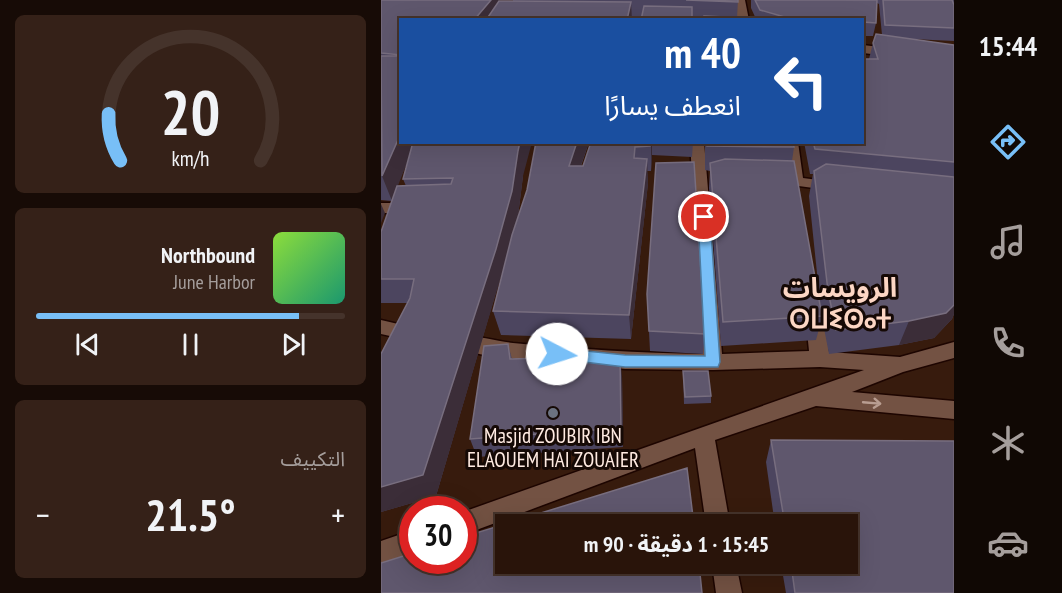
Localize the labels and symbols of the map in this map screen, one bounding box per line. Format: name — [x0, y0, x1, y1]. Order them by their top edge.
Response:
pin — [678, 191, 729, 242]
district label: الرويسات ⵔⵡⵉⵙⴰⵜ — [783, 270, 897, 335]
position arrow — [525, 322, 589, 386]
one-way arrow — [861, 398, 881, 409]
marker: Masjid ZOUBIR IBN ELAOUEM HAI ZOUAIER — [546, 406, 560, 420]
place label: Masjid ZOUBIR IBN ELAOUEM HAI ZOUAIER — [467, 422, 639, 473]
speed limit sign: 30 — [399, 496, 477, 574]

